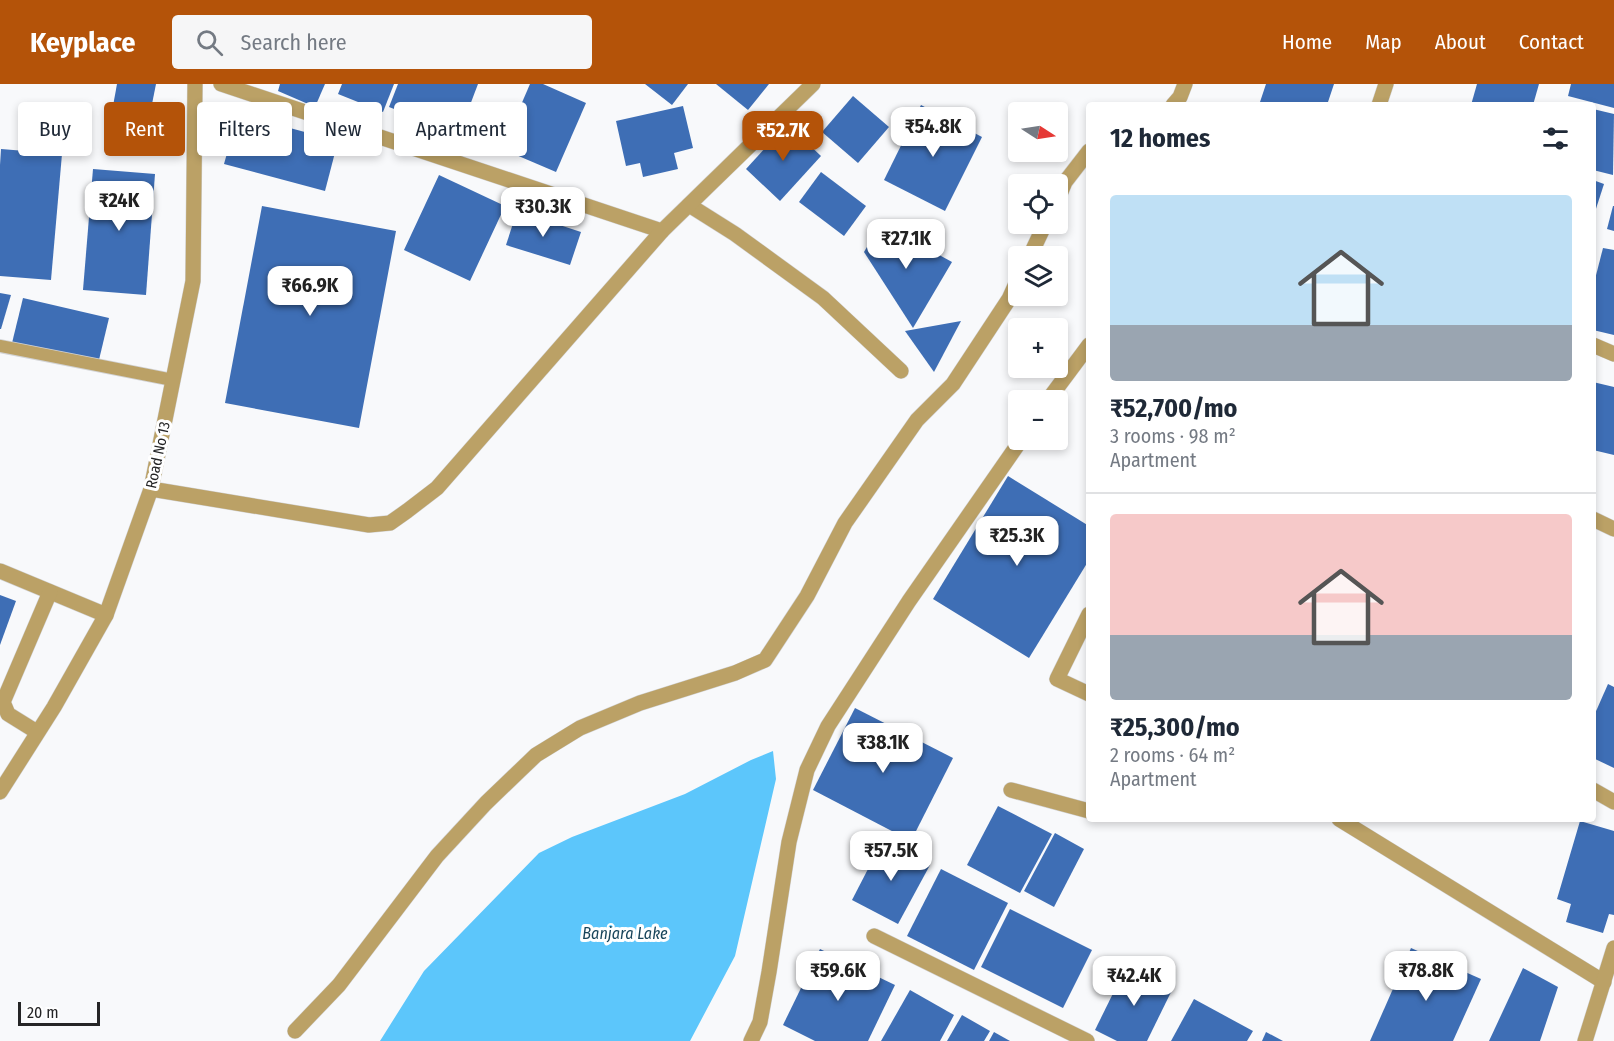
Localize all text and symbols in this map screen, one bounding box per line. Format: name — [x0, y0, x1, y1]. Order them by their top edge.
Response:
search box — [172, 15, 592, 69]
text: Keyplace — [30, 26, 136, 59]
icon: search — [193, 26, 226, 59]
text: Search here — [241, 29, 347, 56]
text: Home — [1282, 29, 1332, 55]
text: Map — [1365, 29, 1402, 55]
text: About — [1435, 29, 1486, 55]
text: Contact — [1519, 29, 1584, 55]
chip: Buy — [18, 102, 92, 156]
chip: Rent — [104, 102, 185, 156]
chip: Filters — [197, 102, 292, 156]
chip: New — [304, 102, 382, 156]
chip: Apartment — [394, 102, 527, 156]
north arrow — [1008, 102, 1068, 162]
map controls — [1008, 102, 1068, 450]
pin: ₹54.8K — [884, 107, 982, 158]
pin: ₹52.7K — [734, 111, 832, 162]
text: ₹54.8K — [905, 114, 961, 138]
text: ₹52.7K — [756, 118, 810, 142]
icon: filters — [1539, 122, 1572, 155]
text: 12 homes — [1110, 123, 1210, 154]
button: locate — [1008, 174, 1068, 234]
pin: ₹24K — [83, 181, 155, 232]
pin: ₹30.3K — [494, 187, 592, 238]
text: ₹24K — [99, 188, 139, 212]
text: ₹30.3K — [515, 194, 571, 218]
pin: ₹27.1K — [857, 219, 955, 270]
text: ₹27.1K — [881, 226, 931, 250]
icon: home — [1287, 234, 1395, 342]
button: layers — [1008, 246, 1068, 306]
pin: ₹66.9K — [261, 266, 359, 317]
text: ₹66.9K — [282, 273, 338, 297]
button: + — [1008, 318, 1068, 378]
button: − — [1008, 390, 1068, 450]
text: ₹52,700/mo — [1110, 393, 1237, 424]
street label: Road No 13 — [142, 420, 174, 490]
text: 3 rooms · 98 m² — [1110, 424, 1236, 448]
text: Apartment — [1110, 448, 1197, 472]
pin: ₹25.3K — [968, 516, 1066, 567]
text: ₹25.3K — [990, 523, 1044, 547]
icon: home — [1287, 553, 1395, 661]
text: ₹25,300/mo — [1110, 712, 1240, 743]
pin: ₹38.1K — [834, 723, 932, 774]
text: ₹38.1K — [857, 730, 909, 754]
text: 2 rooms · 64 m² — [1110, 743, 1235, 767]
text: Apartment — [1110, 767, 1197, 791]
pin: ₹57.5K — [842, 831, 940, 882]
text: ₹57.5K — [864, 838, 918, 862]
water label: Banjara Lake — [582, 924, 668, 943]
pin: ₹59.6K — [789, 951, 887, 1002]
pin: ₹78.8K — [1377, 951, 1475, 1002]
pin: ₹42.4K — [1085, 956, 1183, 1007]
text: ₹59.6K — [810, 958, 866, 982]
text: ₹78.8K — [1398, 958, 1454, 982]
text: ₹42.4K — [1107, 963, 1161, 987]
scale bar — [18, 999, 100, 1026]
text: 20 m — [27, 1003, 58, 1022]

